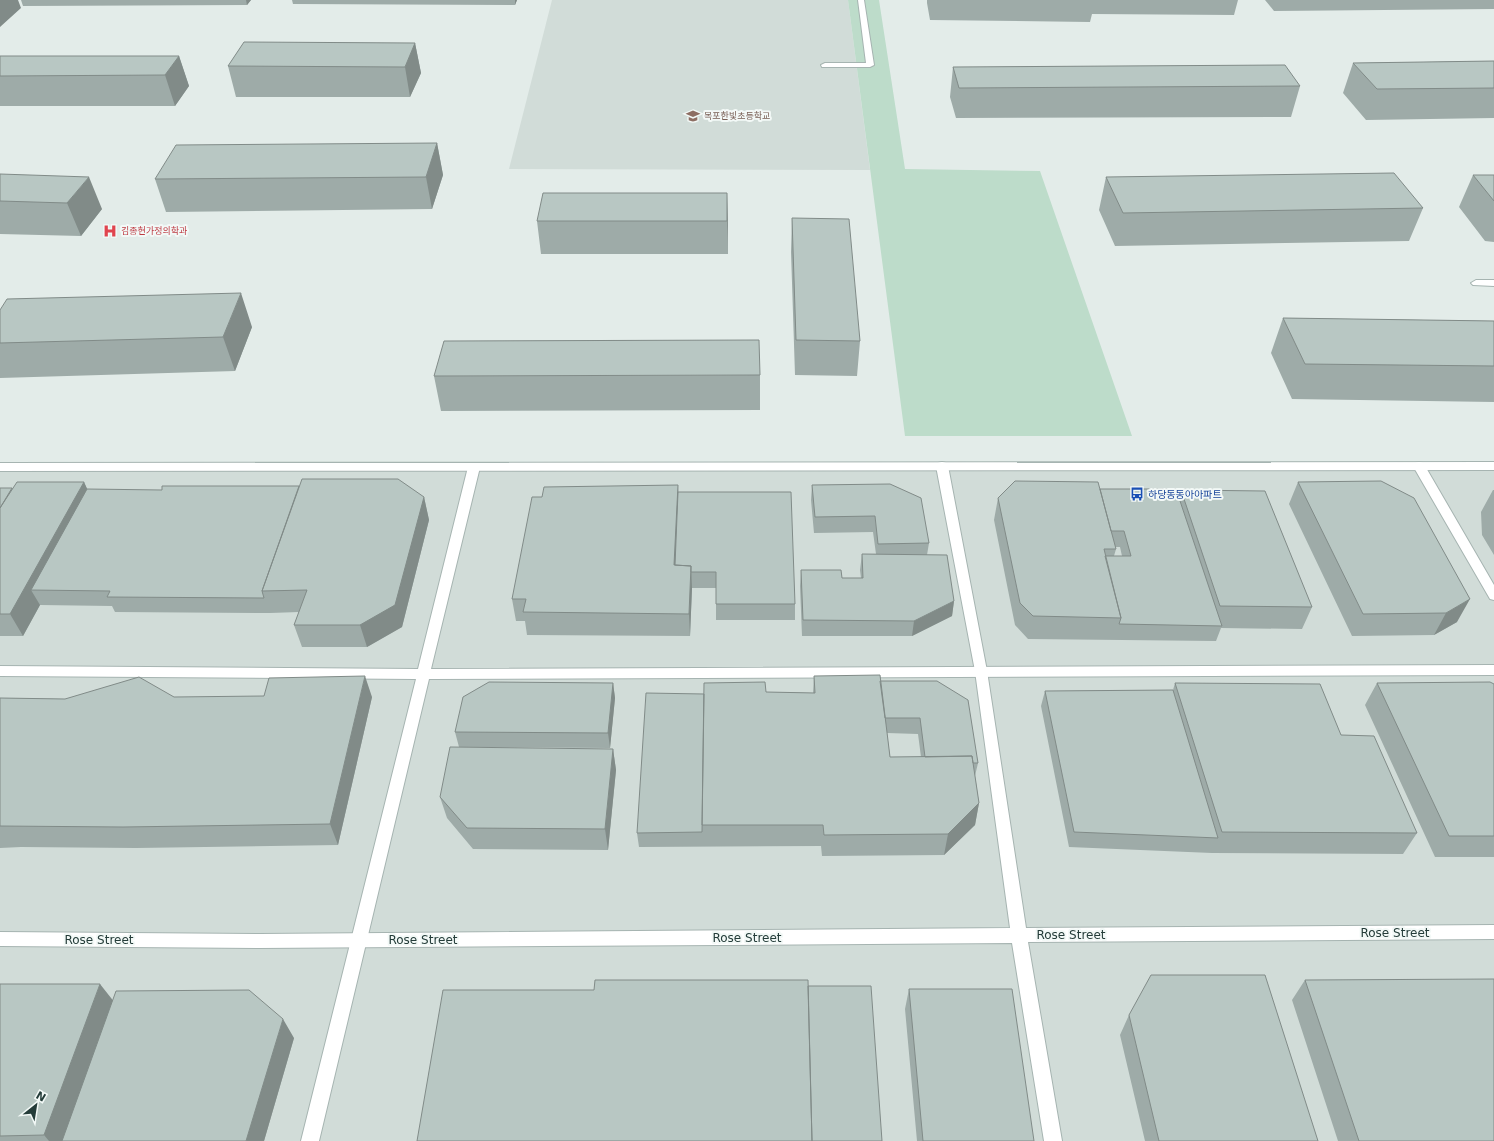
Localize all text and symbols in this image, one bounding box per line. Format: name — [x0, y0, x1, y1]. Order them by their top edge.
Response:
school or university icon: 목포한빛초등학교 — [685, 108, 701, 124]
place label: 목포한빛초등학교 — [704, 110, 770, 121]
hospital icon: 김종현가정의학과 — [102, 223, 118, 239]
place label: 김종현가정의학과 — [121, 225, 187, 236]
bus stop icon: 하당동동아아파트 — [1129, 486, 1145, 502]
place label: 하당동동아아파트 — [1148, 489, 1222, 500]
street label: Rose Street — [1360, 926, 1430, 940]
street label: Rose Street — [1036, 928, 1106, 942]
street label: Rose Street — [712, 931, 782, 945]
street label: Rose Street — [64, 933, 134, 947]
street label: Rose Street — [388, 933, 458, 947]
north arrow — [16, 1085, 56, 1125]
text: N — [34, 1089, 48, 1105]

